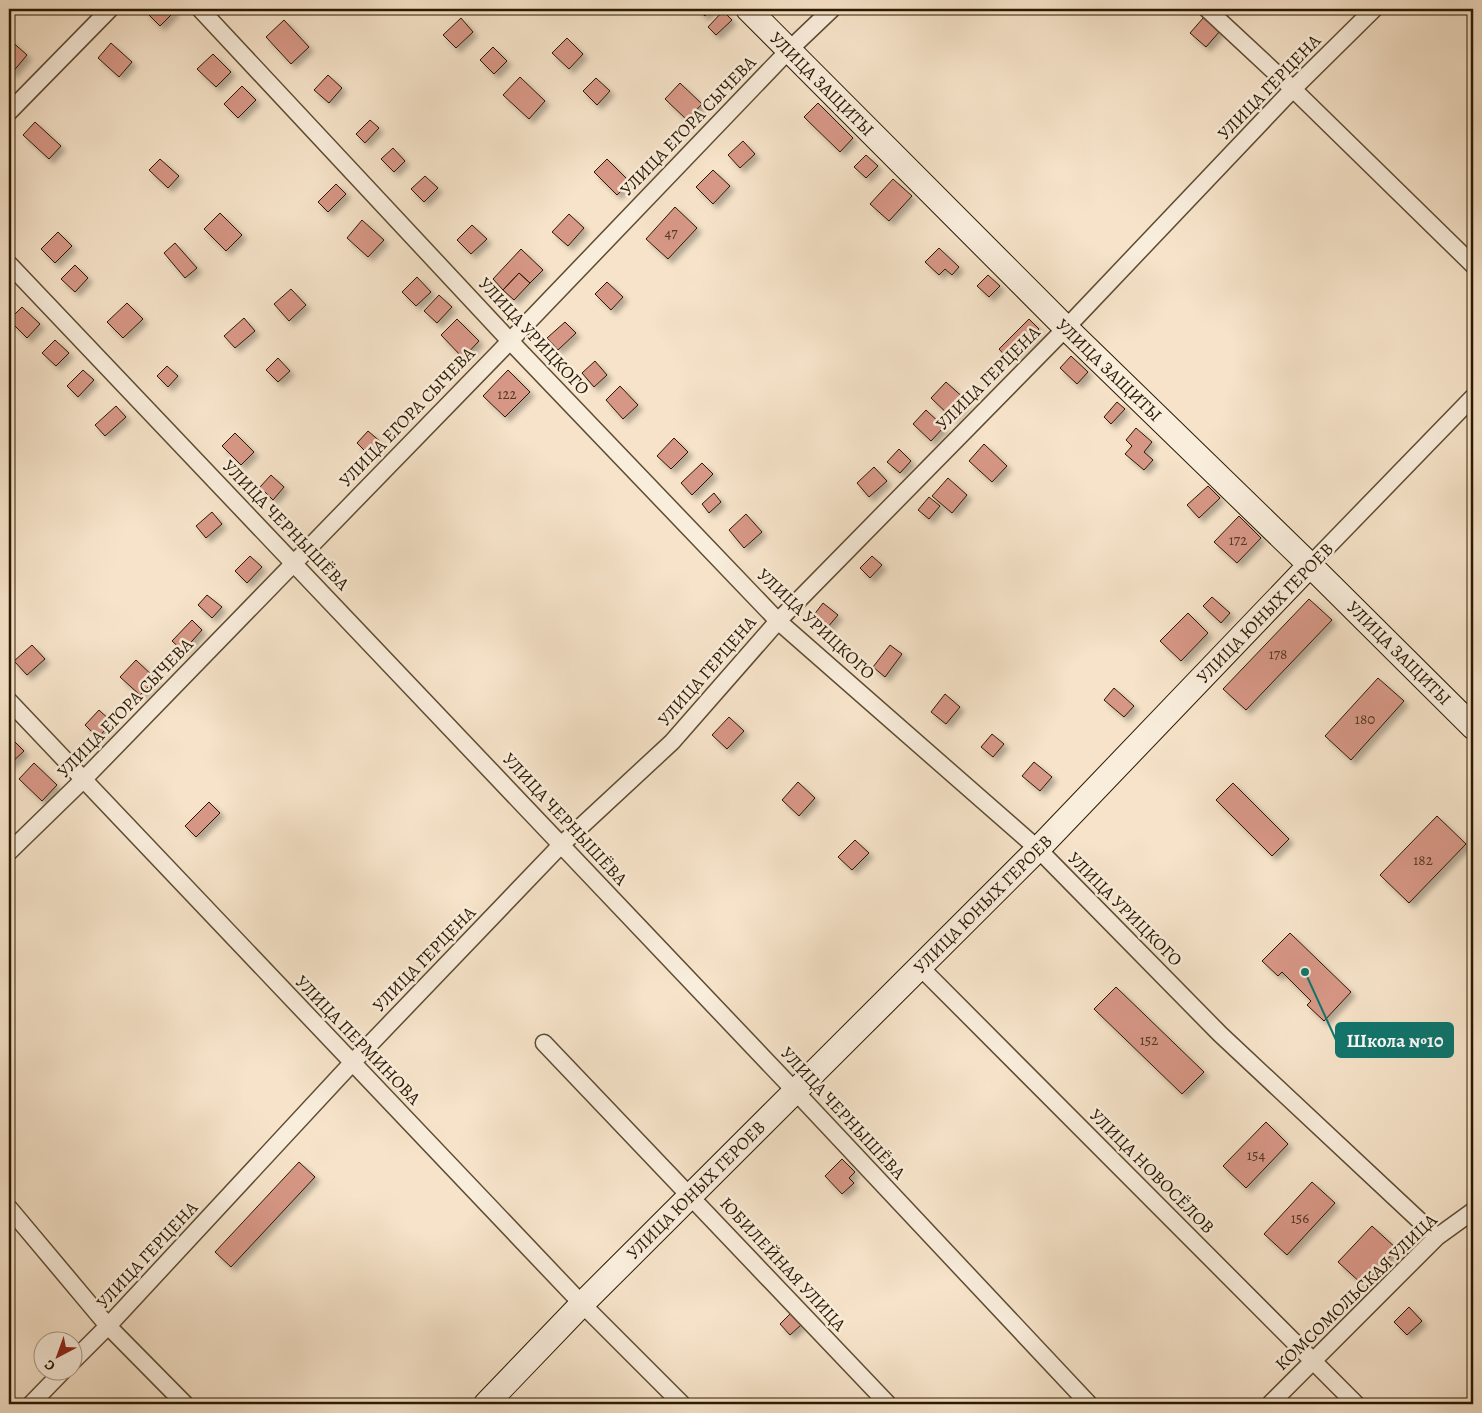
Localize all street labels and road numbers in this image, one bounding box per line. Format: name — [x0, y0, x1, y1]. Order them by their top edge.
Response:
street label: УЛИЦА ЗАЩИТЫ — [764, 26, 880, 142]
street label: УЛИЦА ГЕРЦЕНА — [1212, 28, 1326, 145]
street label: УЛИЦА ЕГОРА СЫЧЕВА — [615, 50, 762, 201]
street label: УЛИЦА УРИЦКОГО — [473, 272, 595, 400]
street label: УЛИЦА ЗАЩИТЫ — [1051, 313, 1167, 427]
street label: УЛИЦА ГЕРЦЕНА — [931, 320, 1046, 435]
street label: УЛИЦА ЕГОРА СЫЧЕВА — [334, 341, 481, 492]
street label: УЛИЦА ЧЕРНЫШЁВА — [217, 454, 355, 596]
street label: УЛИЦА ЮНЫХ ГЕРОЕВ — [1191, 537, 1339, 689]
street label: УЛИЦА УРИЦКОГО — [752, 563, 880, 685]
street label: УЛИЦА ЗАЩИТЫ — [1341, 595, 1457, 711]
street label: УЛИЦА ГЕРЦЕНА — [652, 610, 762, 731]
street label: УЛИЦА ЕГОРА СЫЧЕВА — [52, 632, 199, 783]
street label: УЛИЦА ЧЕРНЫШЁВА — [497, 748, 633, 891]
street label: УЛИЦА ЮНЫХ ГЕРОЕВ — [908, 829, 1058, 979]
street label: УЛИЦА УРИЦКОГО — [1062, 846, 1188, 972]
street label: УЛИЦА ГЕРЦЕНА — [367, 900, 481, 1017]
street label: УЛИЦА ПЕРМИНОВА — [290, 970, 426, 1110]
street label: УЛИЦА ЧЕРНЫШЁВА — [775, 1042, 911, 1185]
street label: УЛИЦА НОВОСЁЛОВ — [1084, 1103, 1220, 1239]
street label: УЛИЦА ЮНЫХ ГЕРОЕВ — [621, 1115, 771, 1265]
street label: ЮБИЛЕЙНАЯ УЛИЦА — [715, 1192, 852, 1337]
street label: УЛИЦА ГЕРЦЕНА — [91, 1196, 203, 1314]
street label: КОМСОМОЛЬСКАЯ УЛИЦА — [1270, 1208, 1443, 1376]

